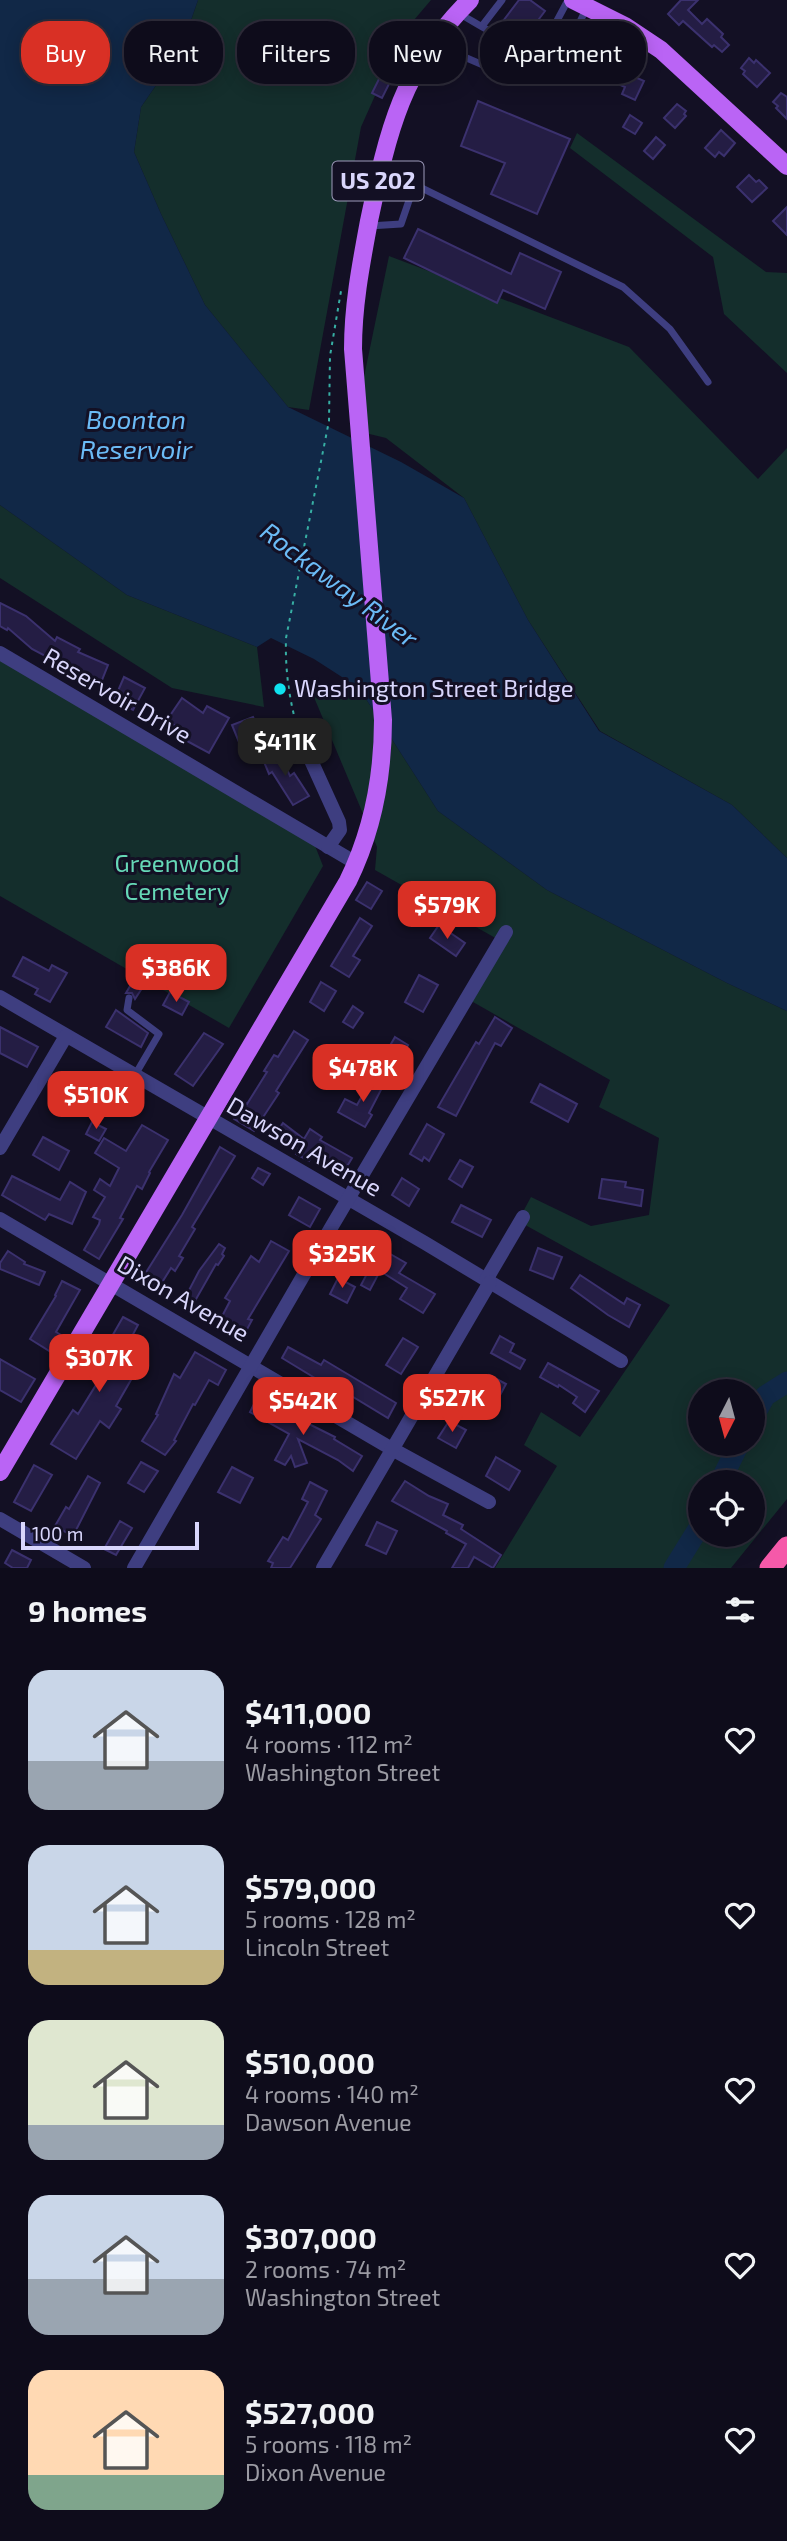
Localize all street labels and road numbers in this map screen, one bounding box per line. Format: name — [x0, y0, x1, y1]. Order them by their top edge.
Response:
road number: US 202 — [332, 162, 424, 200]
street label: Reservoir Drive — [39, 641, 197, 749]
street label: Dawson Avenue — [222, 1090, 387, 1202]
street label: Dixon Avenue — [113, 1248, 255, 1347]

